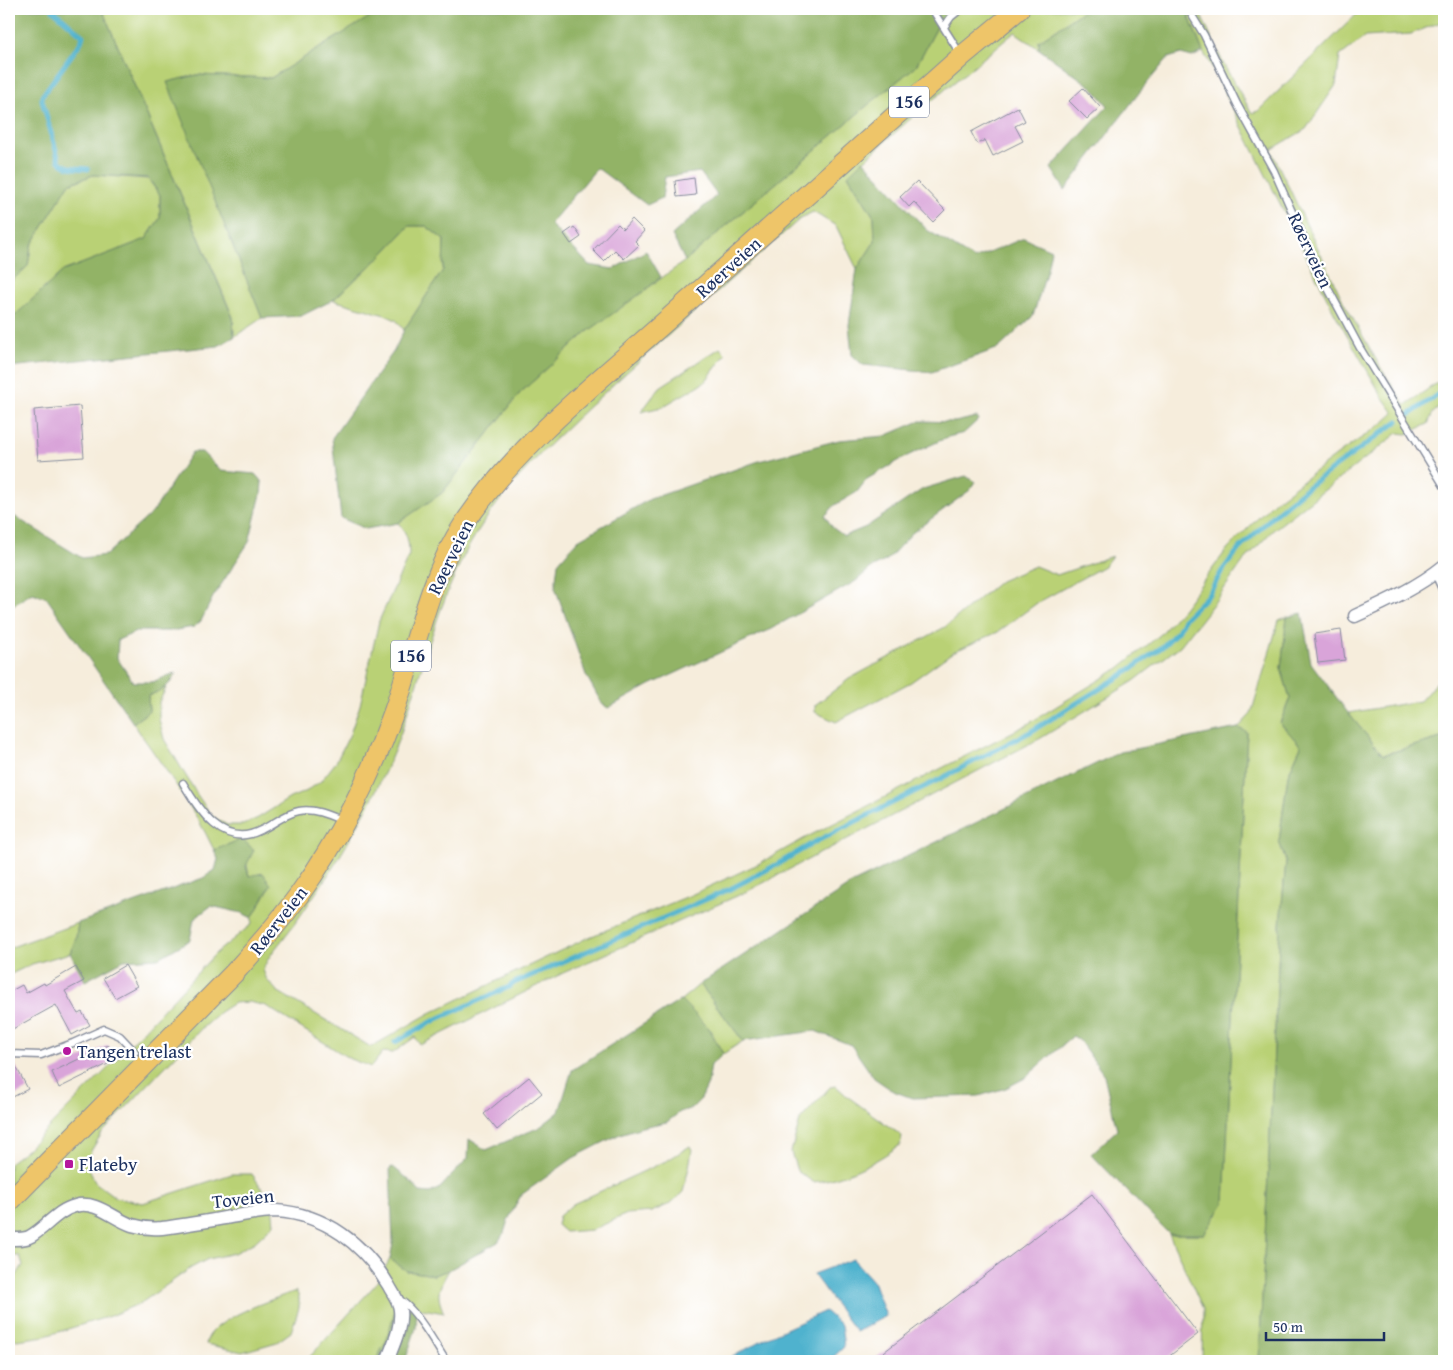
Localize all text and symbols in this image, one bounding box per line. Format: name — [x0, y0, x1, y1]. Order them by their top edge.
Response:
road number: 156 — [889, 86, 929, 118]
street label: Røerveien — [1281, 208, 1341, 293]
street label: Røerveien — [689, 230, 767, 304]
street label: Røerveien — [420, 515, 480, 599]
road number: 156 — [391, 640, 431, 671]
street label: Røerveien — [242, 880, 314, 960]
place label: Tangen trelast — [77, 1037, 192, 1065]
marker: Tangen trelast — [61, 1045, 73, 1057]
place label: Flateby — [79, 1150, 138, 1178]
marker: Flateby — [63, 1158, 75, 1170]
street label: Toveien — [211, 1181, 276, 1215]
scale bar — [1266, 1310, 1383, 1342]
text: 50 m — [1273, 1316, 1304, 1337]

